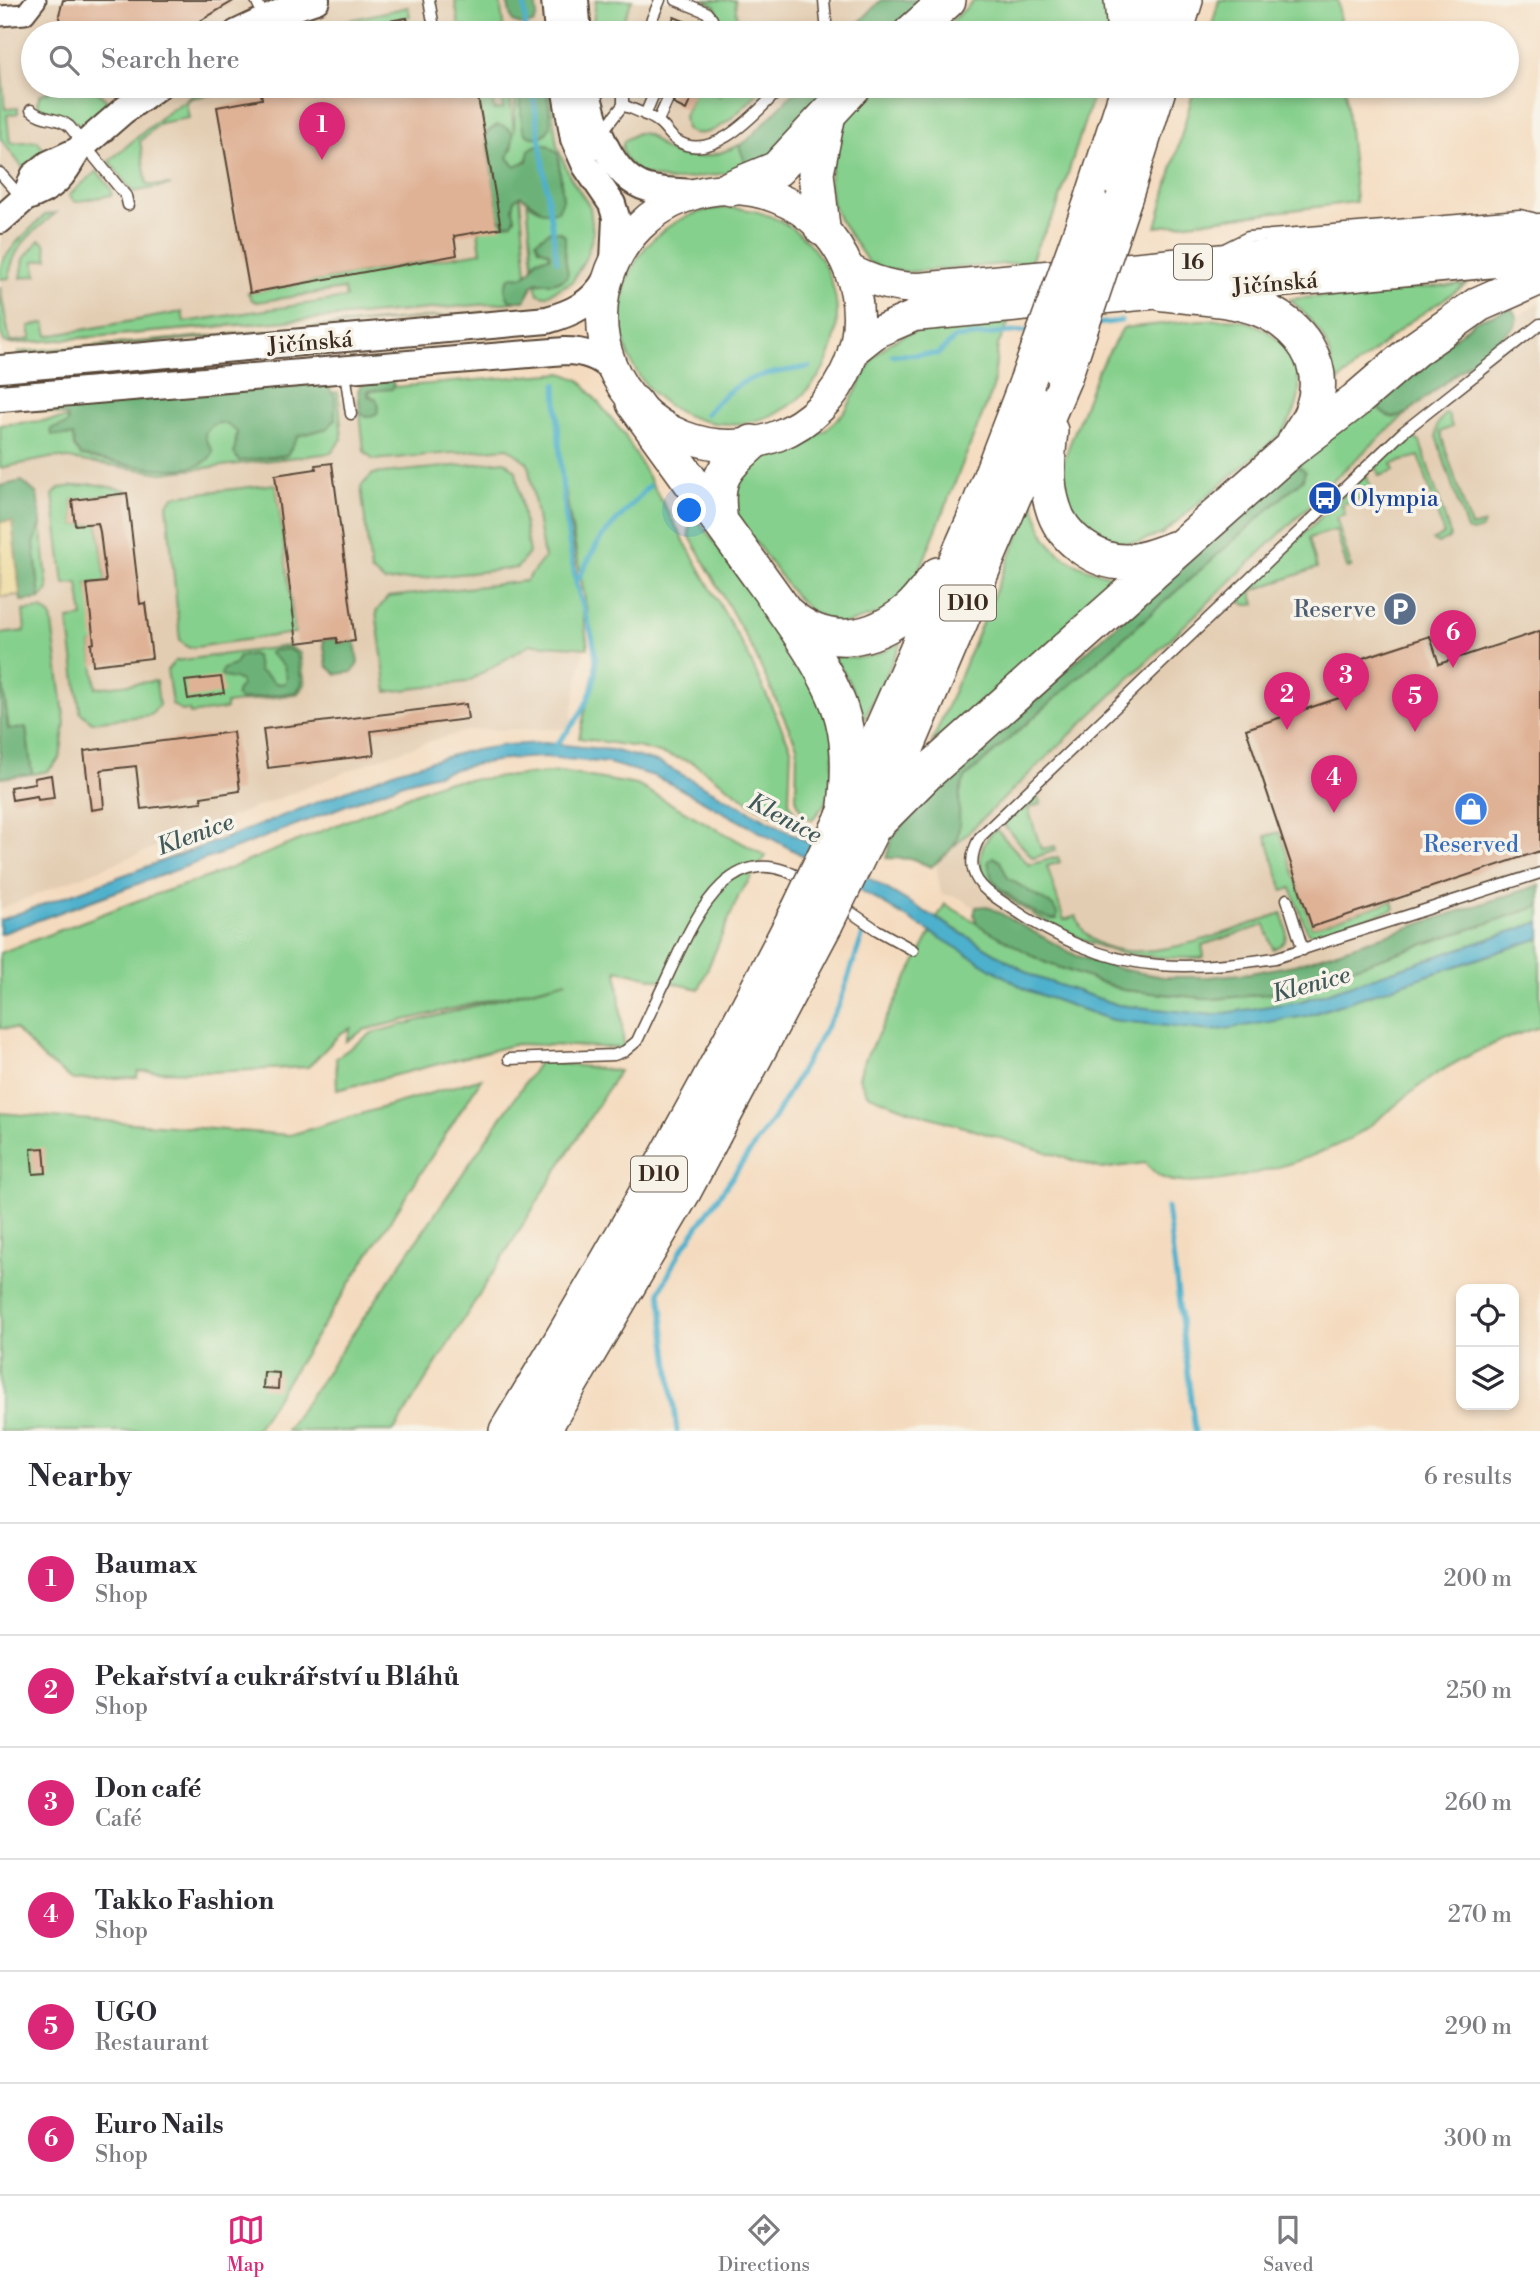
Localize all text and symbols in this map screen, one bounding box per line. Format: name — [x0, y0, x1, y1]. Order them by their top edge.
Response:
search box — [21, 21, 1519, 98]
icon: search — [45, 41, 83, 79]
text: Search here — [101, 44, 240, 76]
pin: 1 — [299, 102, 345, 160]
road number: 16 — [1174, 244, 1212, 280]
street label: Jičínská — [1230, 266, 1319, 302]
street label: Jičínská — [265, 325, 354, 361]
bus stop icon: Olympia — [1306, 479, 1344, 517]
place label: Olympia — [1350, 485, 1439, 513]
your location — [672, 493, 706, 527]
road number: D10 — [940, 586, 996, 620]
parking icon: Reserve — [1381, 590, 1419, 628]
place label: Reserve — [1293, 596, 1376, 624]
pin: 6 — [1430, 610, 1476, 668]
pin: 3 — [1323, 653, 1369, 711]
pin: 2 — [1264, 672, 1310, 730]
pin: 5 — [1392, 674, 1438, 732]
pin: 4 — [1311, 755, 1357, 813]
water label: Klenice — [742, 787, 827, 851]
shop icon: Reserved — [1452, 790, 1490, 828]
water label: Klenice — [153, 807, 238, 863]
place label: Reserved — [1423, 831, 1519, 859]
water label: Klenice — [1269, 960, 1354, 1010]
road number: D10 — [631, 1156, 687, 1192]
map controls — [1456, 1284, 1519, 1410]
button: locate — [1456, 1284, 1519, 1347]
button: layers — [1456, 1347, 1519, 1410]
text: Nearby — [28, 1458, 132, 1496]
text: 6 results — [1424, 1463, 1512, 1491]
text: Baumax — [95, 1549, 197, 1581]
text: 1 — [45, 1565, 57, 1593]
text: 200 m — [1444, 1565, 1512, 1593]
text: Shop — [95, 1581, 148, 1609]
text: Pekařství a cukrářství u Bláhů — [95, 1661, 459, 1693]
text: 2 — [44, 1677, 58, 1705]
text: 250 m — [1446, 1677, 1512, 1705]
text: Shop — [95, 1693, 148, 1721]
text: Don café — [95, 1773, 201, 1805]
text: 3 — [44, 1789, 58, 1817]
text: 260 m — [1445, 1789, 1512, 1817]
text: Café — [95, 1805, 142, 1833]
text: Takko Fashion — [95, 1885, 274, 1917]
text: 4 — [43, 1901, 59, 1929]
text: 270 m — [1448, 1901, 1512, 1929]
text: Shop — [95, 1917, 148, 1945]
text: UGO — [95, 1997, 157, 2029]
text: 5 — [44, 2013, 58, 2041]
text: 290 m — [1445, 2013, 1512, 2041]
text: Restaurant — [95, 2029, 209, 2057]
text: Euro Nails — [95, 2109, 224, 2141]
text: 6 — [44, 2125, 58, 2153]
text: 300 m — [1444, 2125, 1512, 2153]
text: Shop — [95, 2141, 148, 2169]
tab: Map — [227, 2211, 265, 2277]
tab: Directions — [718, 2211, 810, 2277]
tab: Saved — [1263, 2211, 1313, 2277]

